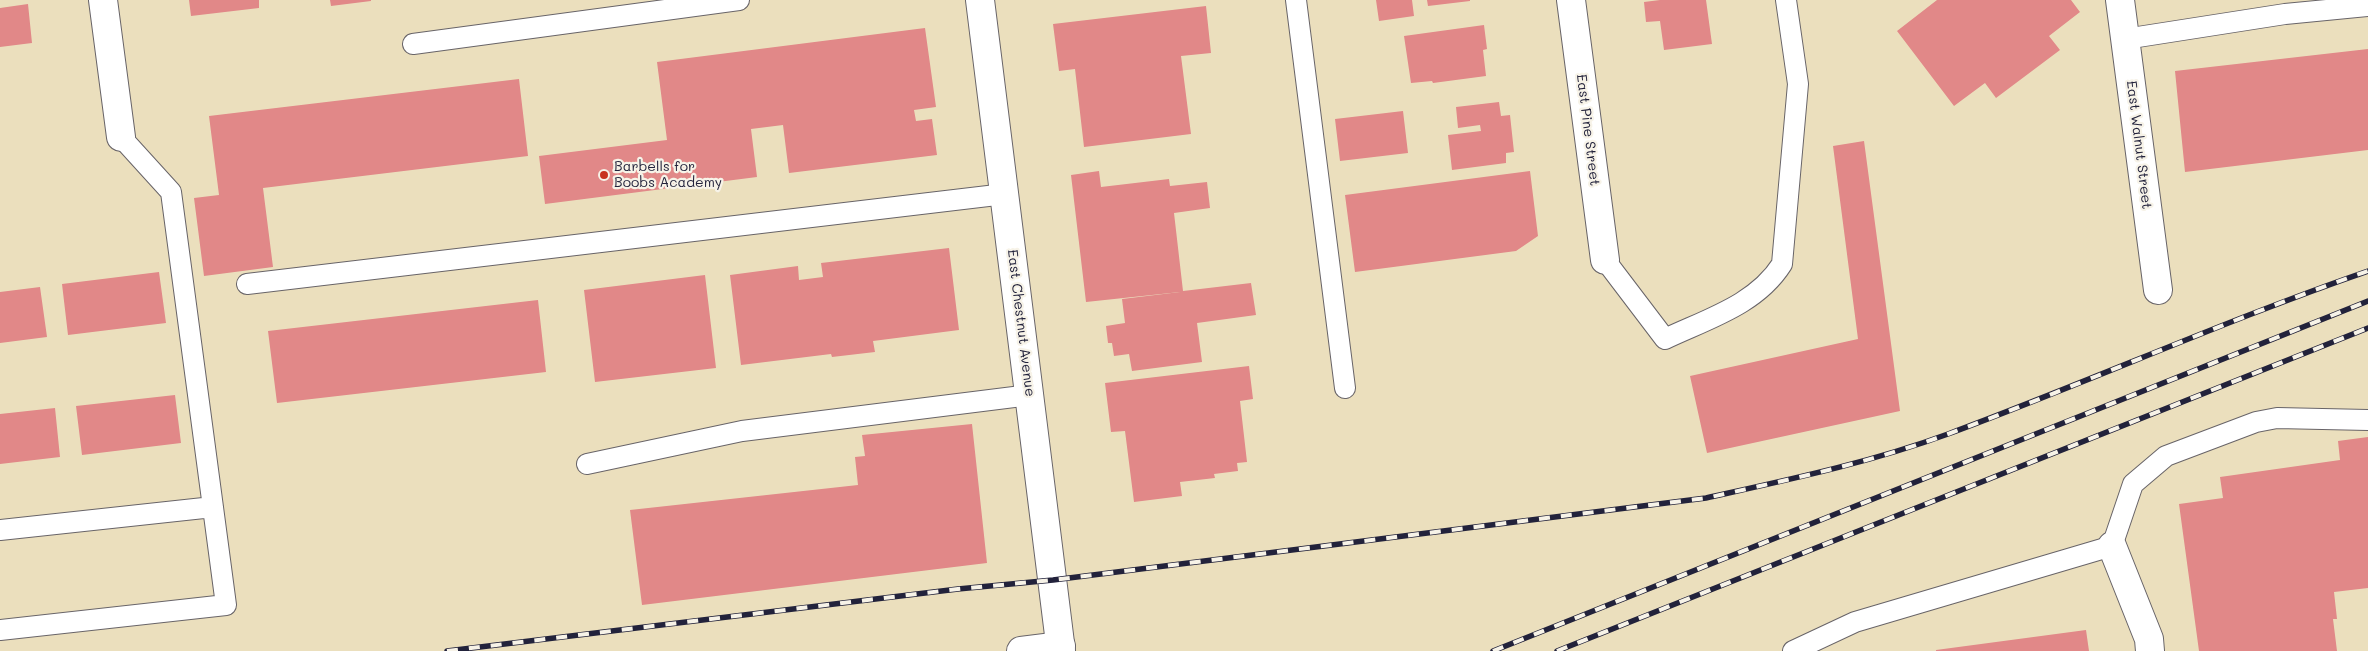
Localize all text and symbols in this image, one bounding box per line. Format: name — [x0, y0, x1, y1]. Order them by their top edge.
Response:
street label: East Pine Street — [1573, 73, 1603, 187]
street label: East Walnut Street — [2123, 80, 2155, 210]
place label: Barbells for Boobs Academy — [614, 159, 722, 192]
marker: Barbells for Boobs Academy — [598, 169, 610, 181]
street label: East Chestnut Avenue — [1004, 248, 1038, 398]

